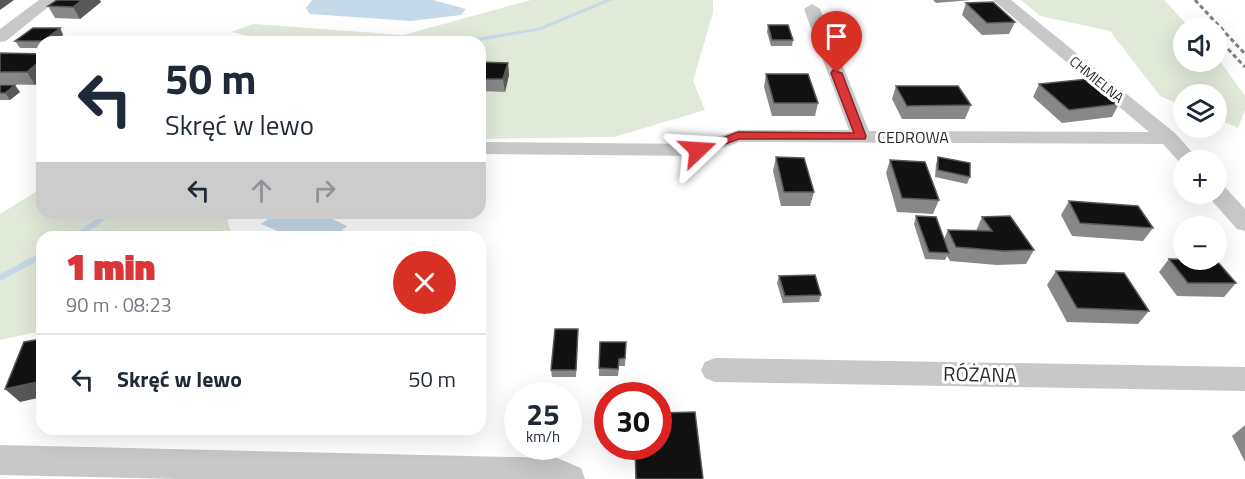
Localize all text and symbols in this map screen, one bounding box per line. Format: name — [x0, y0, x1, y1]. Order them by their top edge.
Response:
pin — [811, 11, 862, 73]
map controls — [1173, 18, 1227, 270]
button: sound — [1173, 18, 1227, 72]
icon: arrive — [820, 20, 853, 53]
text: 50 m — [165, 46, 257, 110]
street label: CHMIELNA — [1065, 51, 1129, 108]
icon: left — [66, 60, 144, 138]
button: layers — [1173, 84, 1227, 138]
text: Skręć w lewo — [165, 104, 314, 145]
position arrow — [666, 118, 730, 182]
street label: CEDROWA — [877, 125, 949, 149]
button: + — [1173, 150, 1227, 204]
icon: left — [182, 174, 215, 207]
icon: ahead — [245, 174, 278, 207]
icon: right — [308, 174, 341, 207]
button: − — [1173, 216, 1227, 270]
text: 1 min — [66, 239, 155, 294]
button: close — [393, 251, 456, 314]
text: 90 m · 08:23 — [66, 289, 172, 320]
street label: RÓŻANA — [943, 358, 1017, 390]
text: Skręć w lewo — [117, 362, 242, 396]
text: 50 m — [408, 362, 456, 396]
icon: left — [66, 363, 99, 396]
speed limit sign: 30 — [594, 382, 672, 460]
text: 25 — [526, 391, 560, 437]
text: km/h — [526, 425, 560, 448]

